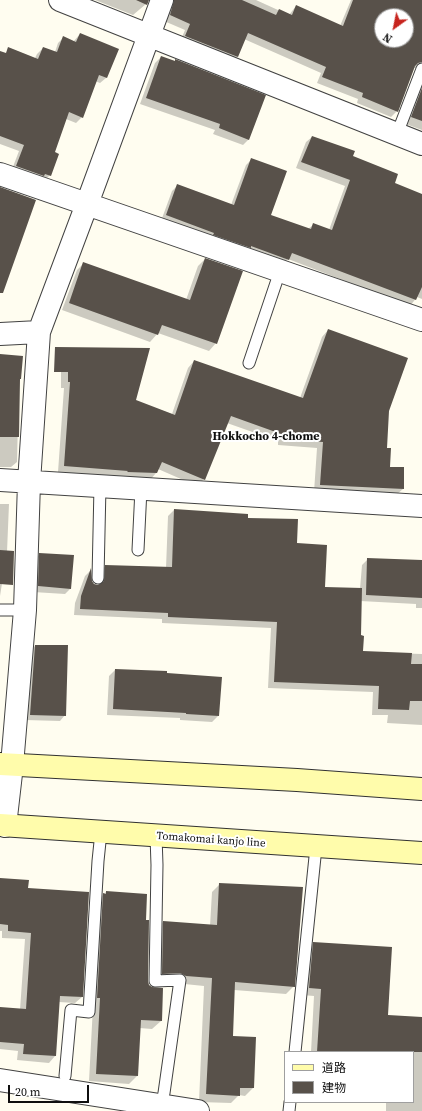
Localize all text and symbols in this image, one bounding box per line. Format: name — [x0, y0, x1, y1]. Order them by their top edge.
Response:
north arrow — [374, 8, 414, 48]
text: N — [380, 29, 395, 46]
district label: Hokkocho 4-chome — [212, 430, 320, 444]
street label: Tomakomai kanjo line — [156, 830, 266, 850]
legend — [284, 1051, 414, 1103]
text: 道路 — [322, 1060, 346, 1076]
scale bar — [10, 1077, 91, 1103]
text: 建物 — [322, 1080, 346, 1096]
text: 20 m — [15, 1084, 41, 1100]

